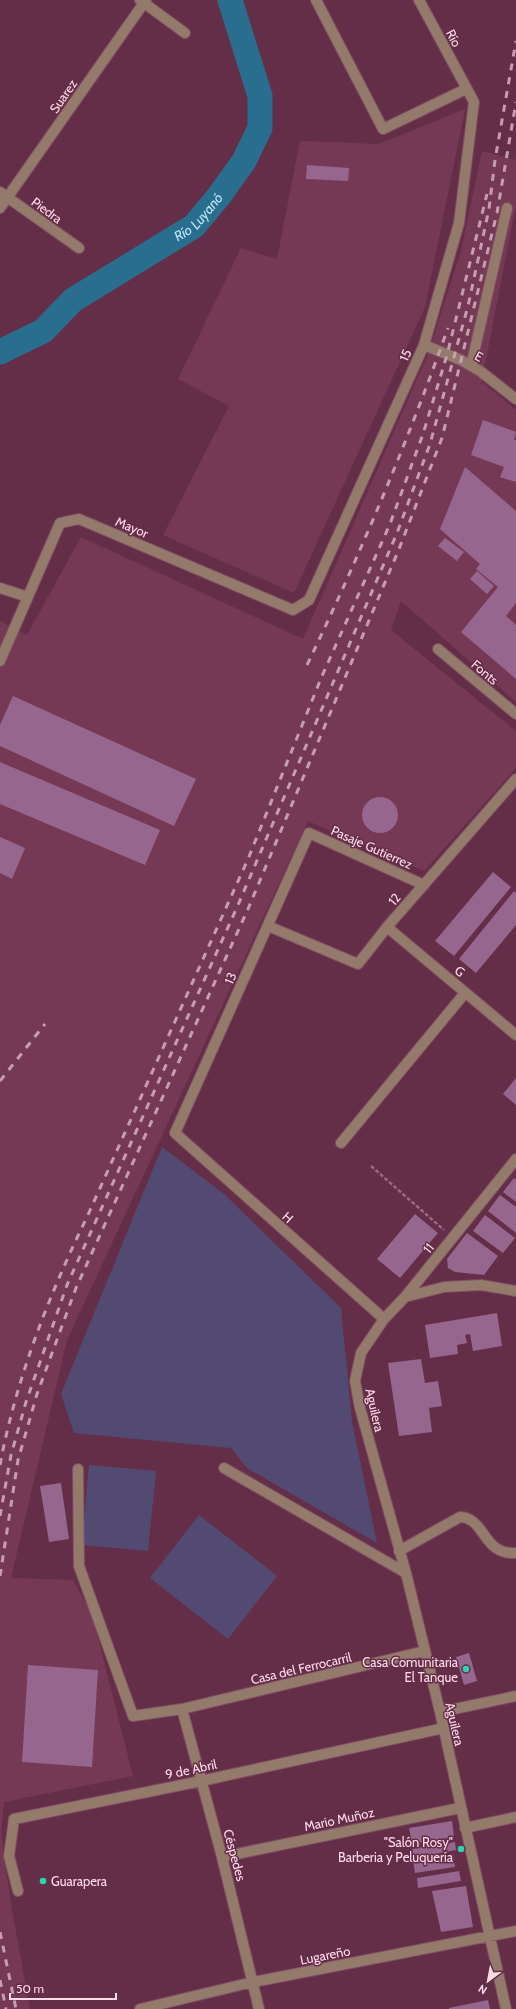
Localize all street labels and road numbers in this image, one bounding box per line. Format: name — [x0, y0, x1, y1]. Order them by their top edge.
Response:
street label: Río — [443, 26, 465, 50]
street label: Suarez — [46, 76, 80, 116]
street label: Piedra — [28, 193, 66, 227]
street label: 15 — [395, 347, 415, 363]
street label: E — [472, 347, 486, 365]
street label: Mayor — [113, 513, 152, 541]
street label: Fonts — [468, 656, 502, 688]
street label: Pasaje Gutierrez — [328, 822, 415, 873]
street label: 12 — [384, 889, 404, 908]
street label: G — [452, 962, 469, 980]
street label: 13 — [220, 970, 240, 986]
street label: H — [279, 1208, 297, 1226]
street label: 11 — [419, 1240, 437, 1256]
street label: Aguilera — [362, 1387, 388, 1434]
street label: Casa del Ferrocarril — [249, 1649, 353, 1687]
street label: Aguilera — [442, 1701, 468, 1748]
street label: 9 de Abril — [164, 1756, 218, 1782]
street label: Mario Muñoz — [302, 1804, 376, 1834]
street label: Céspedes — [220, 1827, 250, 1883]
street label: Lugareño — [298, 1942, 352, 1968]

